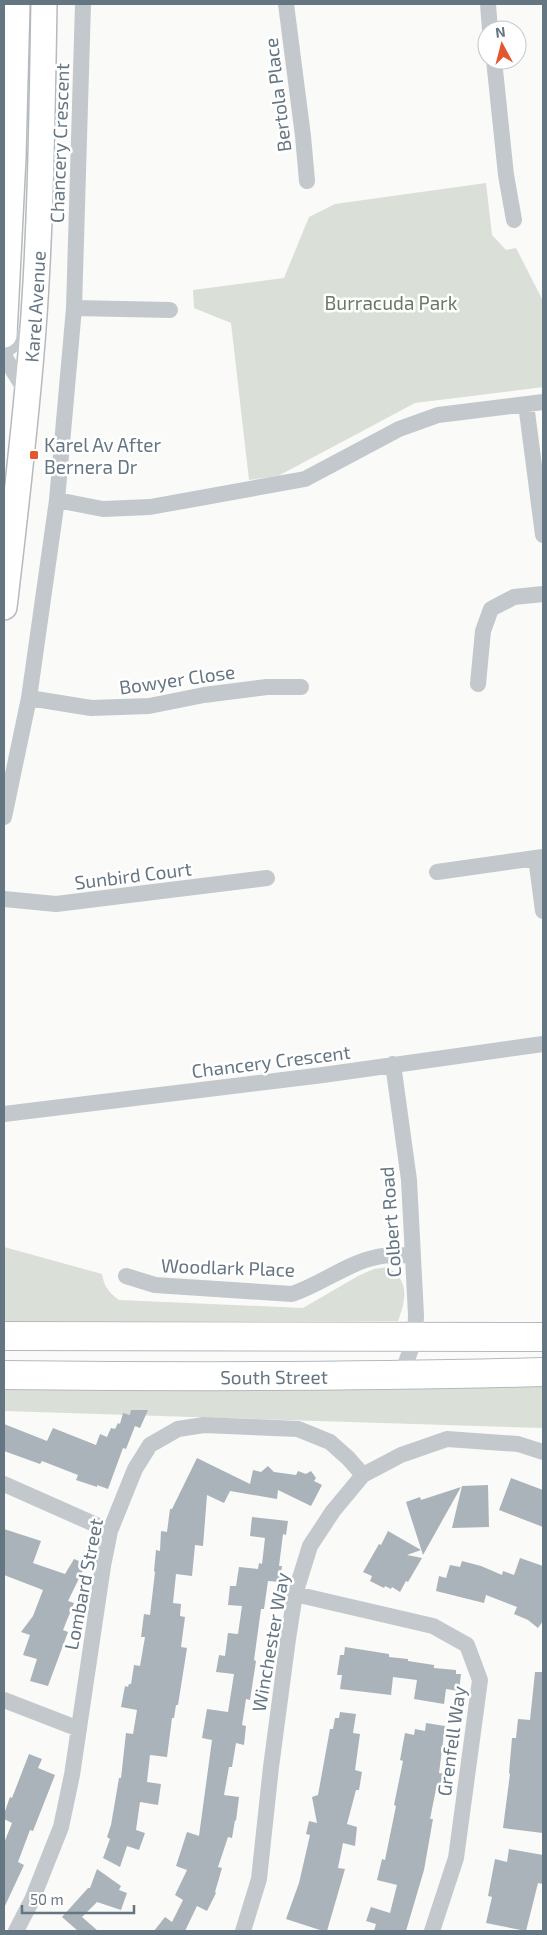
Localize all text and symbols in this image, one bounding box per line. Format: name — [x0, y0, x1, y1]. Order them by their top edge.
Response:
north arrow — [477, 20, 527, 70]
text: N — [494, 23, 506, 41]
street label: Bertola Place — [259, 37, 295, 153]
street label: Chancery Crescent — [45, 63, 73, 223]
street label: Karel Avenue — [19, 250, 49, 363]
park label: Burracuda Park — [325, 291, 458, 314]
place label: Karel Av After Bernera Dr — [44, 433, 161, 478]
marker: Karel Av After Bernera Dr — [28, 449, 40, 461]
street label: Bowyer Close — [118, 659, 236, 699]
street label: Sunbird Court — [73, 856, 193, 894]
street label: Chancery Crescent — [190, 1040, 352, 1082]
street label: Colbert Road — [375, 1166, 405, 1278]
street label: Woodlark Place — [161, 1253, 295, 1281]
street label: South Street — [220, 1364, 328, 1388]
street label: Lombard Street — [59, 1516, 107, 1652]
street label: Winchester Way — [246, 1571, 294, 1713]
street label: Grenfell Way — [432, 1684, 470, 1798]
scale bar — [22, 1882, 135, 1914]
text: 50 m — [30, 1890, 64, 1908]

